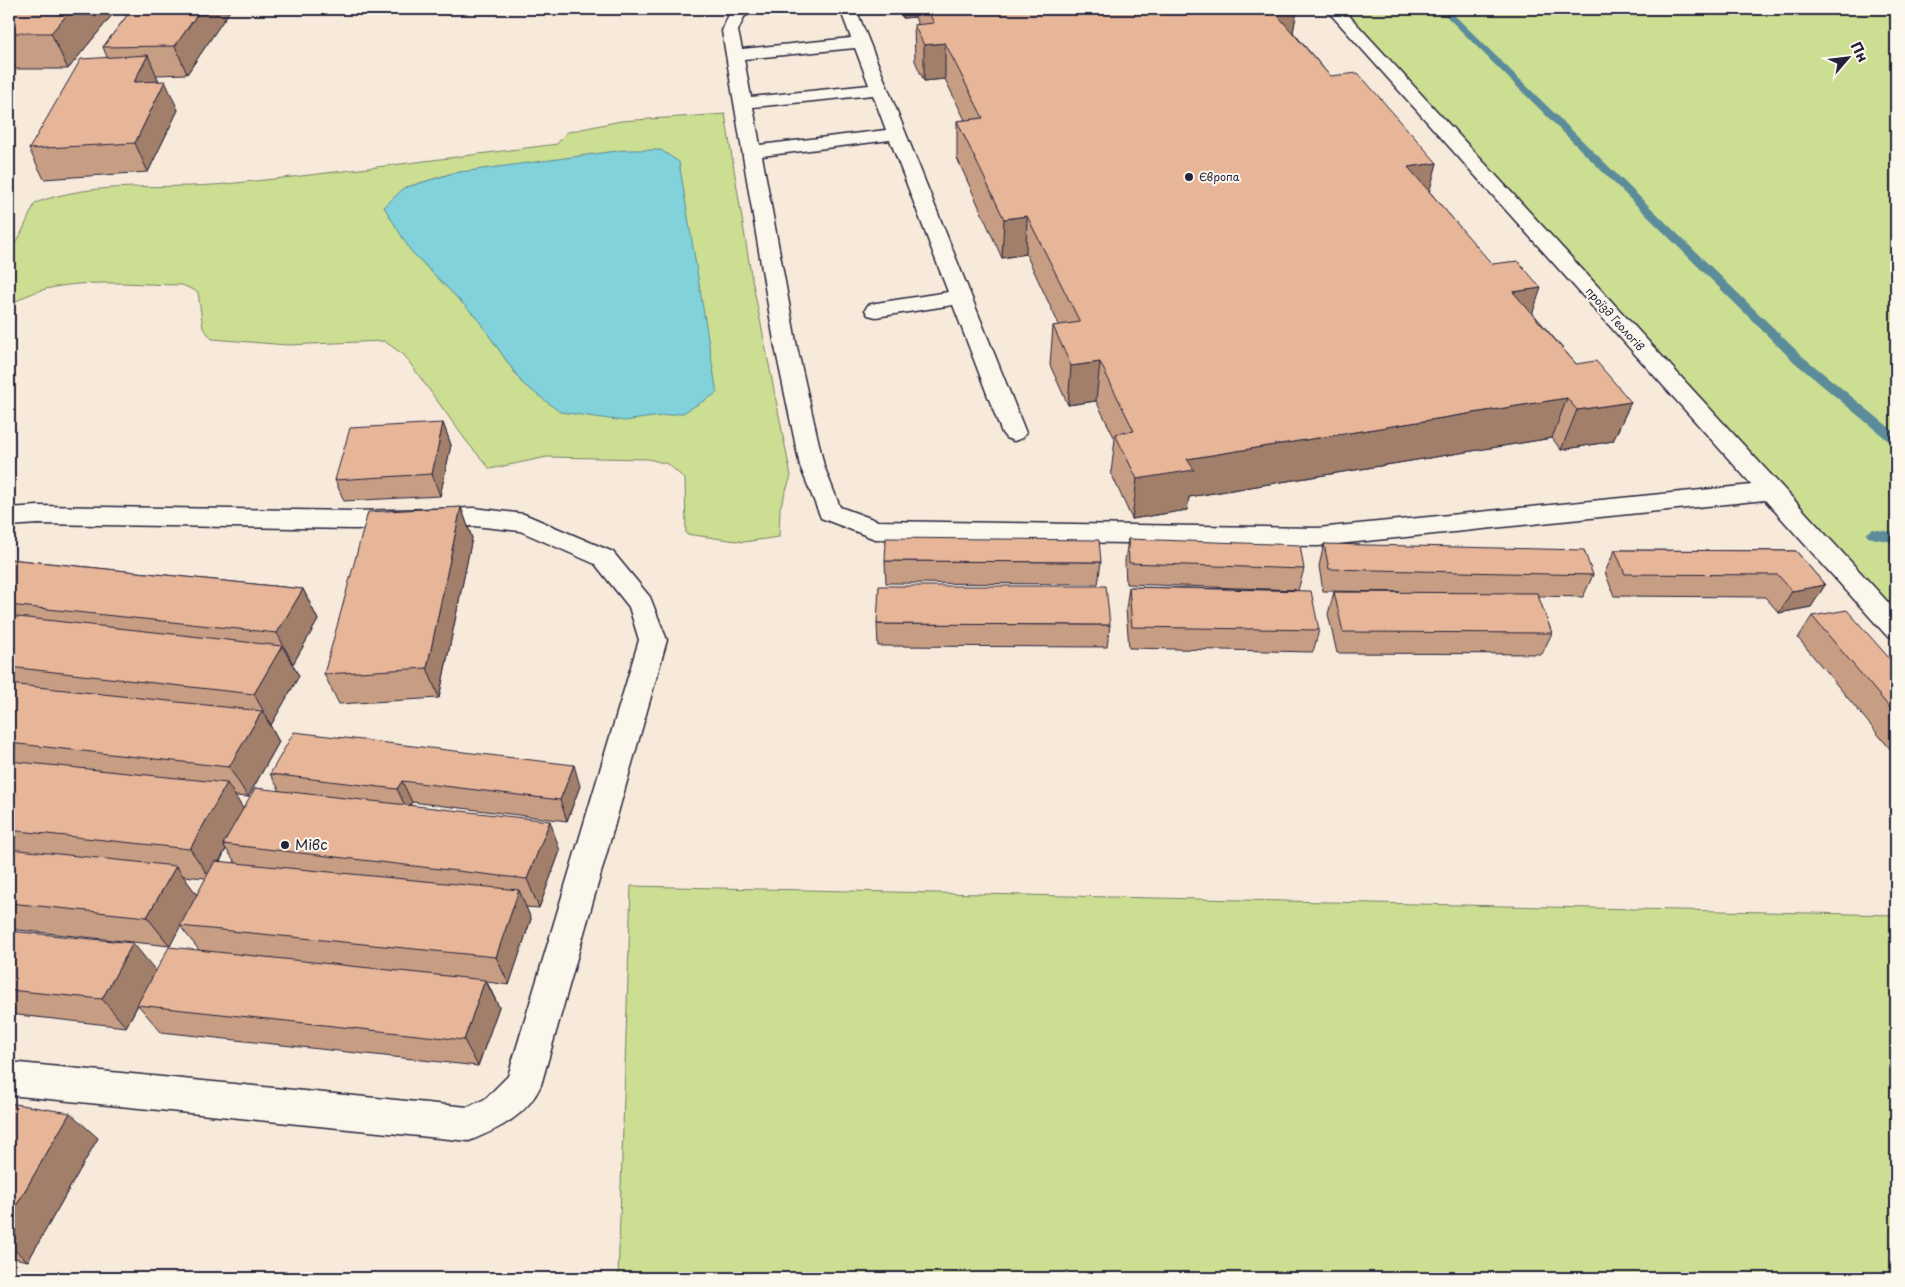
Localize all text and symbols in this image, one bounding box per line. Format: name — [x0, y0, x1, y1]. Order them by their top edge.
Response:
north arrow — [1822, 32, 1872, 82]
text: Пн — [1846, 38, 1874, 66]
place label: Європа — [1199, 168, 1240, 185]
marker: Європа — [1183, 171, 1195, 183]
street label: проїзд Геологів — [1582, 283, 1649, 354]
place label: Мівс — [295, 834, 327, 855]
marker: Мівс — [279, 839, 291, 851]

